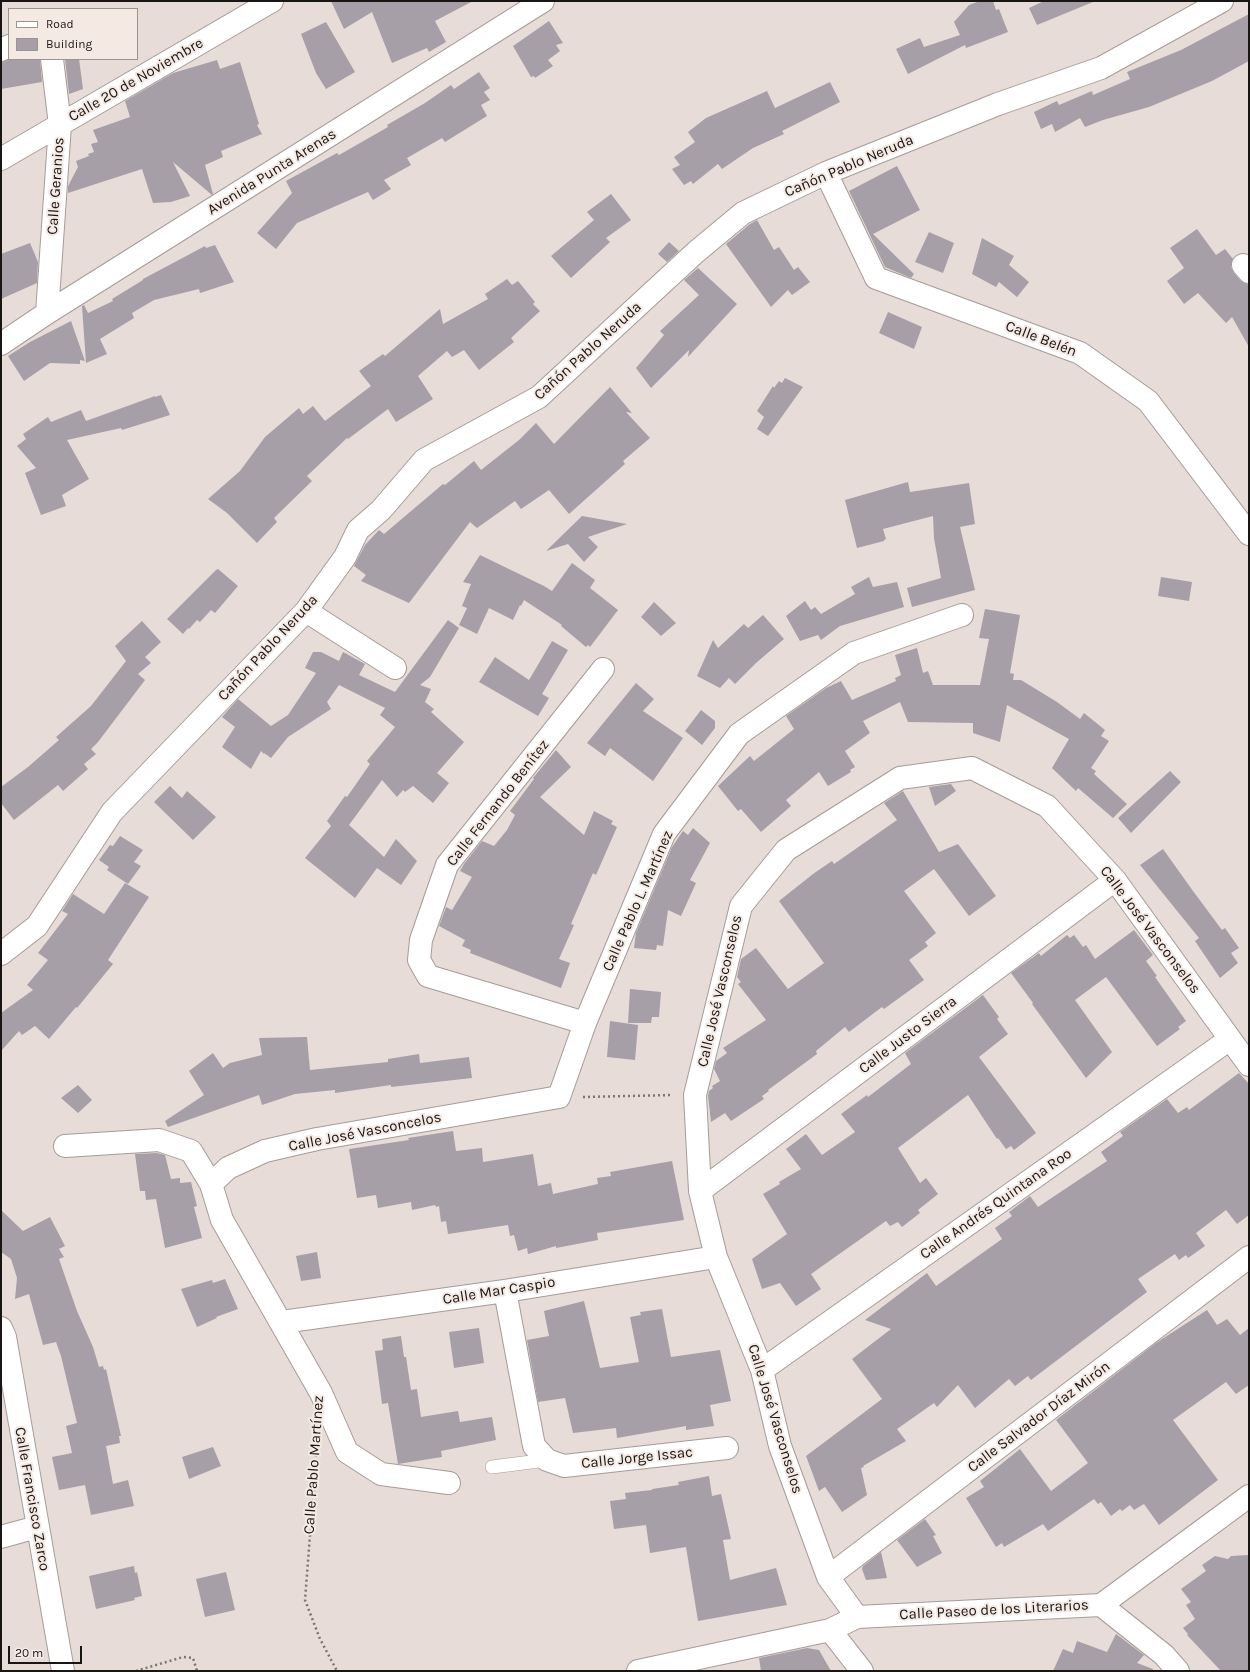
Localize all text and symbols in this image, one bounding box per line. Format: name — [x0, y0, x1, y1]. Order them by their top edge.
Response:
legend — [8, 8, 138, 60]
text: Road — [46, 17, 74, 31]
street label: Calle 20 de Noviembre — [65, 34, 207, 126]
text: Building — [46, 37, 92, 51]
street label: Avenida Punta Arenas — [204, 125, 340, 219]
street label: Cañón Pablo Neruda — [782, 131, 916, 201]
street label: Calle Geranios — [44, 137, 68, 235]
street label: Cañón Pablo Neruda — [531, 298, 645, 404]
street label: Calle Belén — [1003, 317, 1079, 361]
street label: Cañón Pablo Neruda — [214, 591, 322, 705]
street label: Calle Fernando Benítez — [443, 736, 553, 870]
street label: Calle Pablo L. Martínez — [599, 828, 677, 974]
street label: Calle José Vasconselos — [1096, 863, 1204, 997]
street label: Calle José Vasconselos — [694, 913, 746, 1069]
street label: Calle Justo Sierra — [856, 992, 960, 1078]
street label: Calle José Vasconcelos — [287, 1108, 443, 1156]
street label: Calle Andrés Quintana Roo — [917, 1145, 1075, 1263]
street label: Calle Mar Caspio — [441, 1273, 557, 1309]
street label: Calle José Vasconselos — [744, 1342, 806, 1496]
street label: Calle Salvador Díaz Mirón — [964, 1358, 1114, 1476]
street label: Calle Pablo Martínez — [300, 1395, 328, 1535]
street label: Calle Francisco Zarco — [10, 1426, 54, 1572]
street label: Calle Jorge Issac — [580, 1443, 694, 1473]
street label: Calle Paseo de los Literarios — [899, 1596, 1089, 1624]
scale bar — [10, 1638, 84, 1664]
text: 20 m — [15, 1646, 43, 1660]

